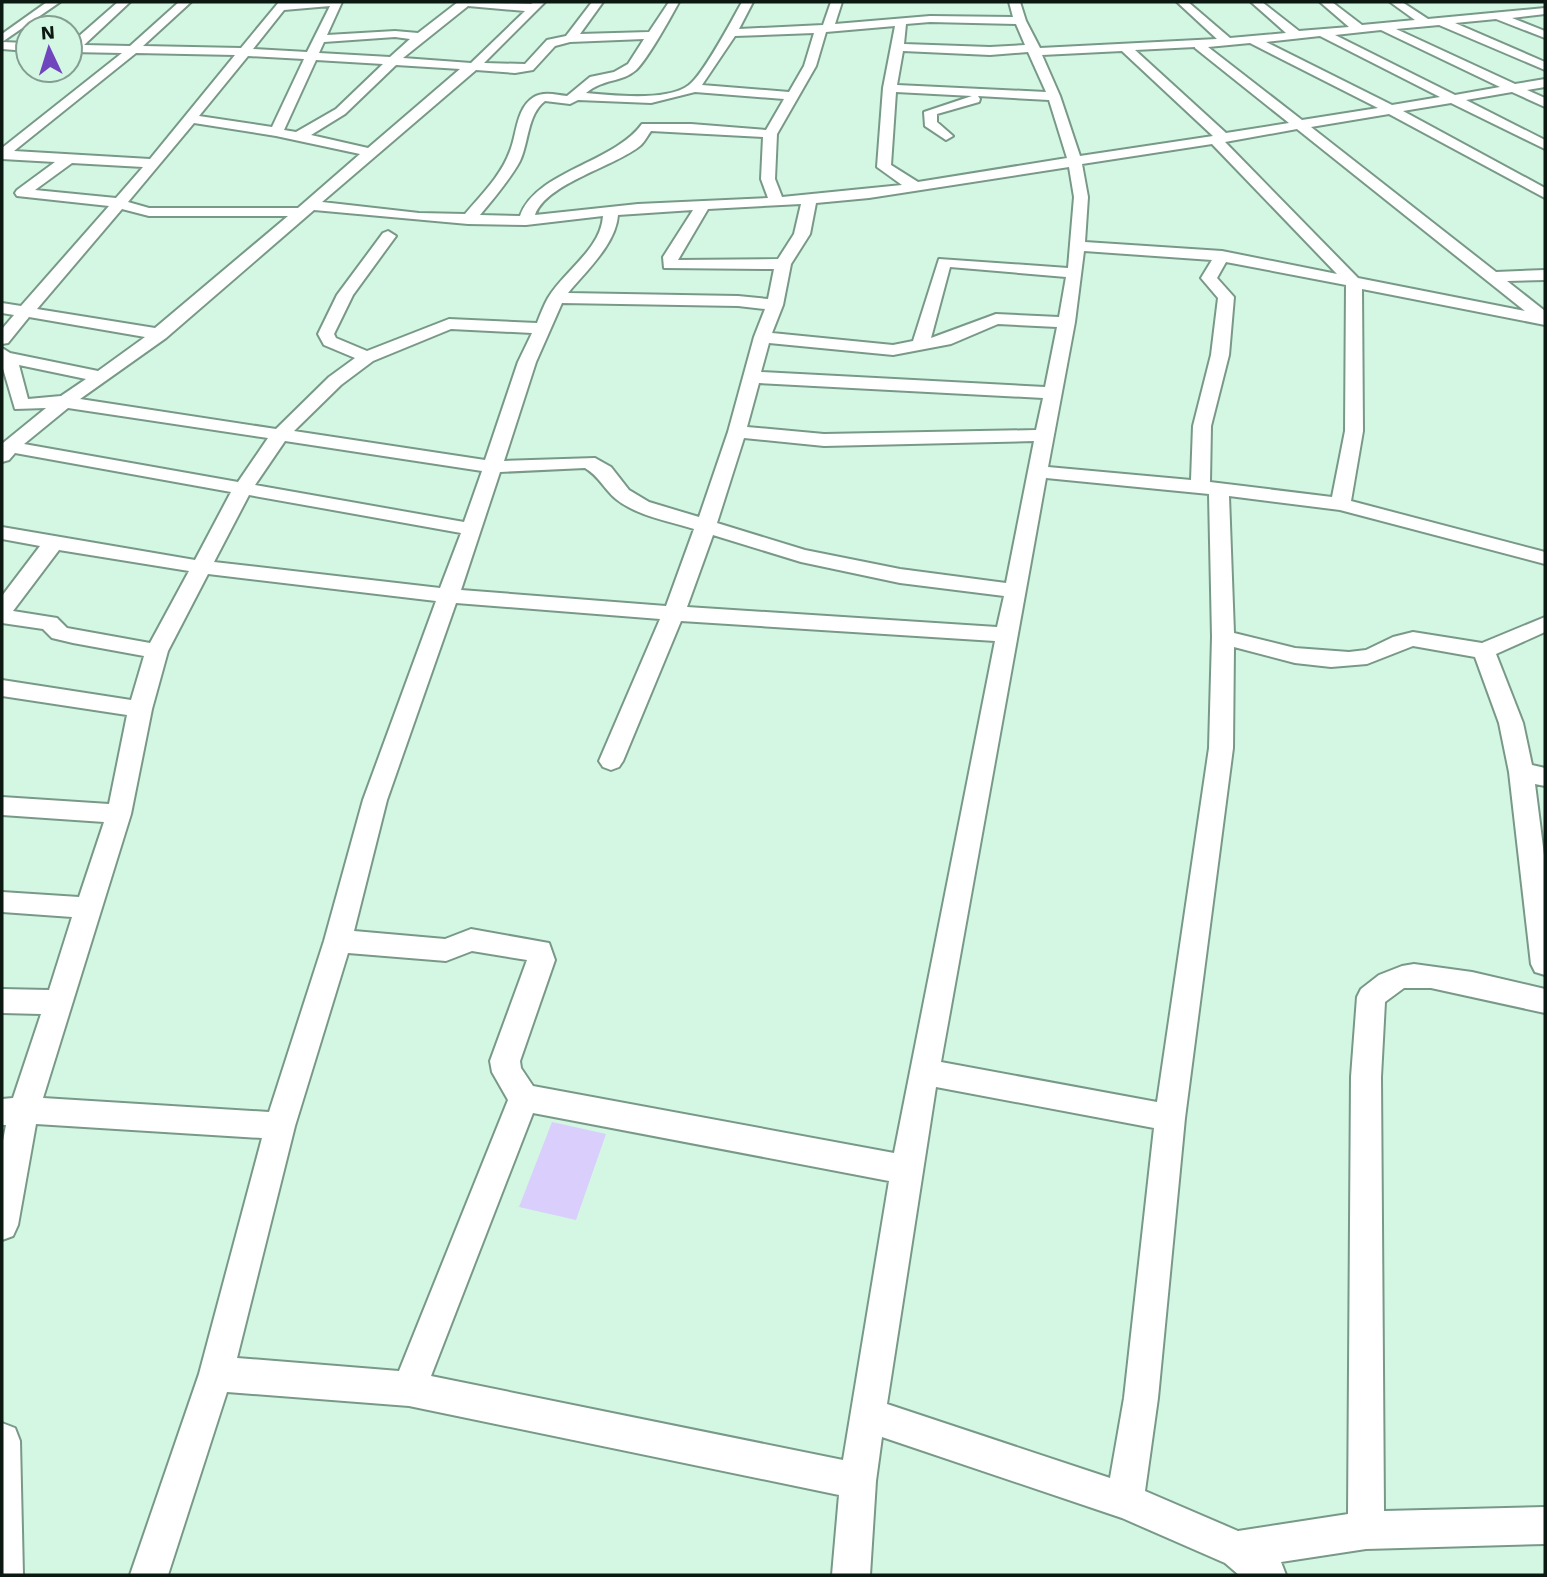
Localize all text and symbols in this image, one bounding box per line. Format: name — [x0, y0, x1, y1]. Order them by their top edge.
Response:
north arrow — [14, 14, 84, 84]
text: N — [40, 21, 56, 45]

